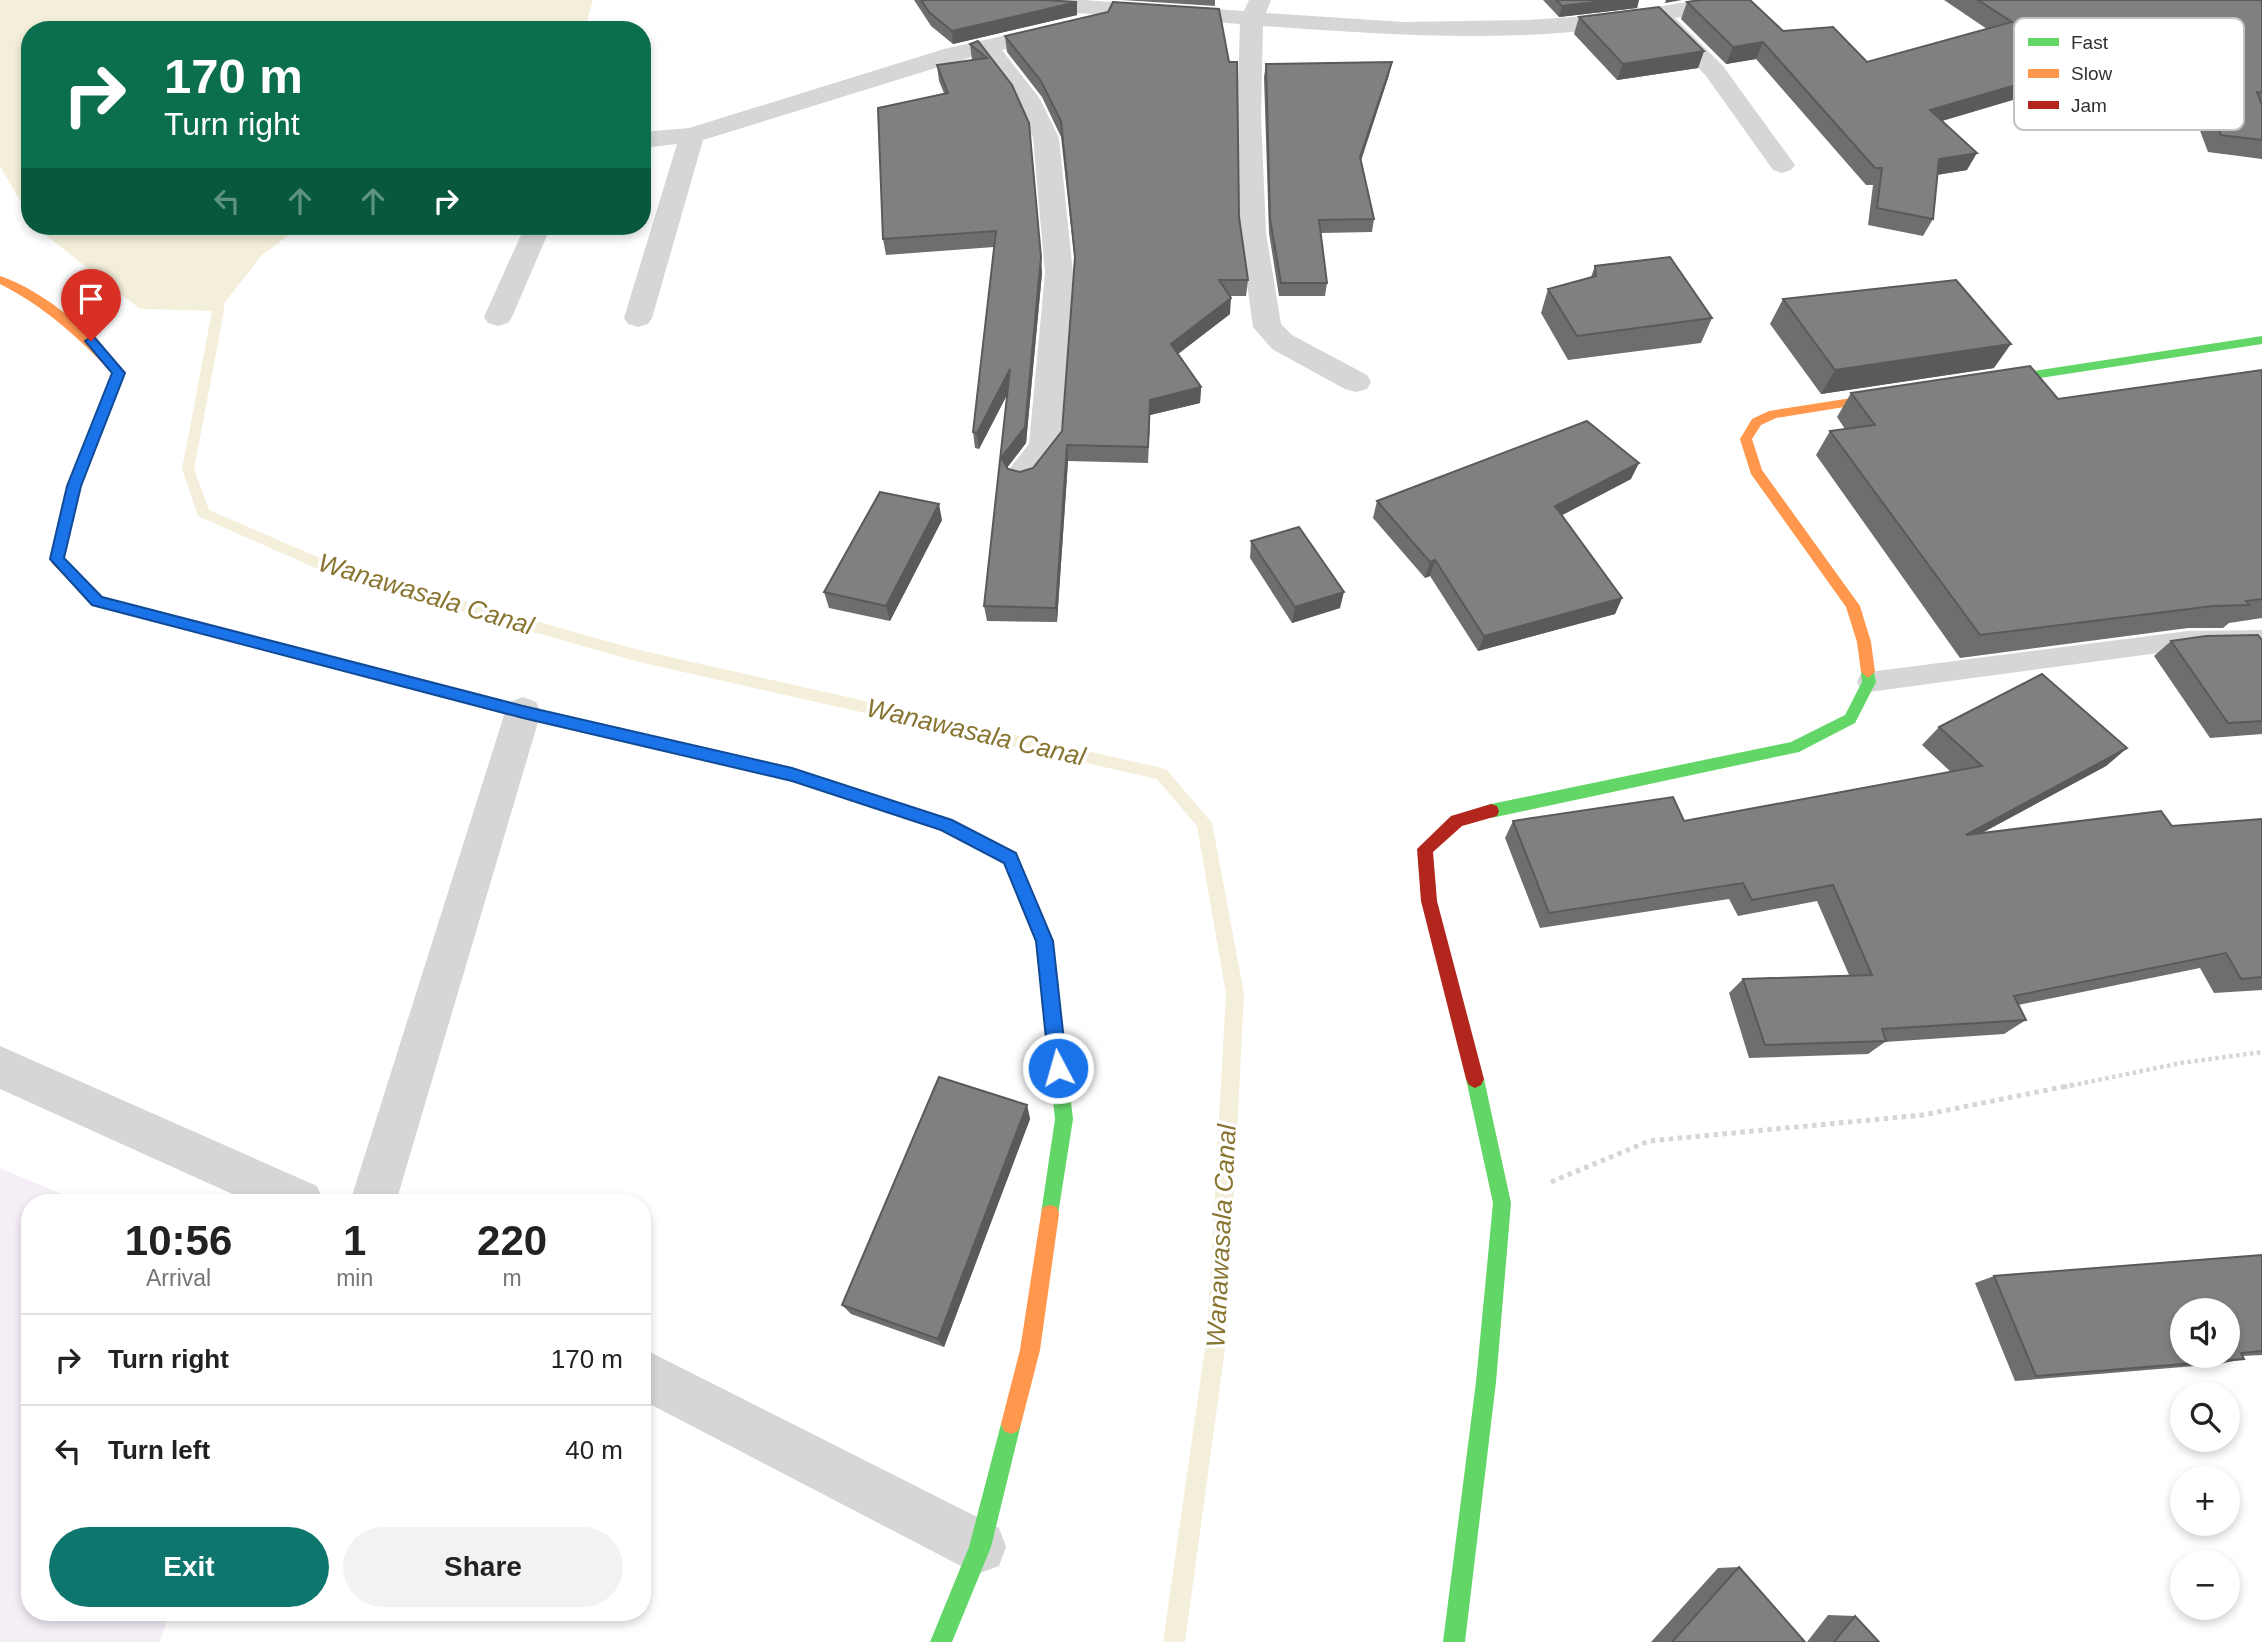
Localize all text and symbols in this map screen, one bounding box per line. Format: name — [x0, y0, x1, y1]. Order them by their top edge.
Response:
legend — [2014, 18, 2244, 130]
text: Fast — [2071, 32, 2109, 53]
icon: right — [49, 49, 140, 140]
text: 170 m — [164, 49, 303, 103]
text: Slow — [2071, 63, 2112, 84]
text: Jam — [2071, 95, 2107, 116]
text: Turn right — [164, 106, 300, 142]
icon: left — [208, 182, 246, 220]
icon: ahead — [281, 182, 319, 220]
icon: ahead — [354, 182, 392, 220]
icon: right — [427, 182, 465, 220]
pin — [61, 269, 121, 341]
icon: arrive — [72, 280, 110, 318]
water label: Wanawasala Canal — [315, 547, 538, 641]
water label: Wanawasala Canal — [864, 692, 1089, 772]
position arrow — [1021, 1031, 1095, 1105]
water label: Wanawasala Canal — [1200, 1122, 1242, 1348]
text: 10:56 — [125, 1217, 232, 1264]
text: 1 — [343, 1217, 366, 1264]
text: 220 — [477, 1217, 547, 1264]
text: Arrival — [146, 1265, 211, 1291]
text: min — [336, 1265, 373, 1291]
text: m — [503, 1265, 522, 1291]
map controls — [2170, 1298, 2240, 1620]
button: sound — [2170, 1298, 2240, 1368]
icon: right — [49, 1341, 87, 1379]
text: Turn right — [108, 1344, 229, 1374]
text: 170 m — [551, 1344, 623, 1374]
button: search — [2170, 1382, 2240, 1452]
icon: left — [49, 1432, 87, 1470]
text: Turn left — [108, 1435, 210, 1465]
text: 40 m — [565, 1435, 623, 1465]
button: + — [2170, 1466, 2240, 1536]
button: Exit — [49, 1527, 329, 1607]
button: Share — [343, 1527, 623, 1607]
button: − — [2170, 1550, 2240, 1620]

